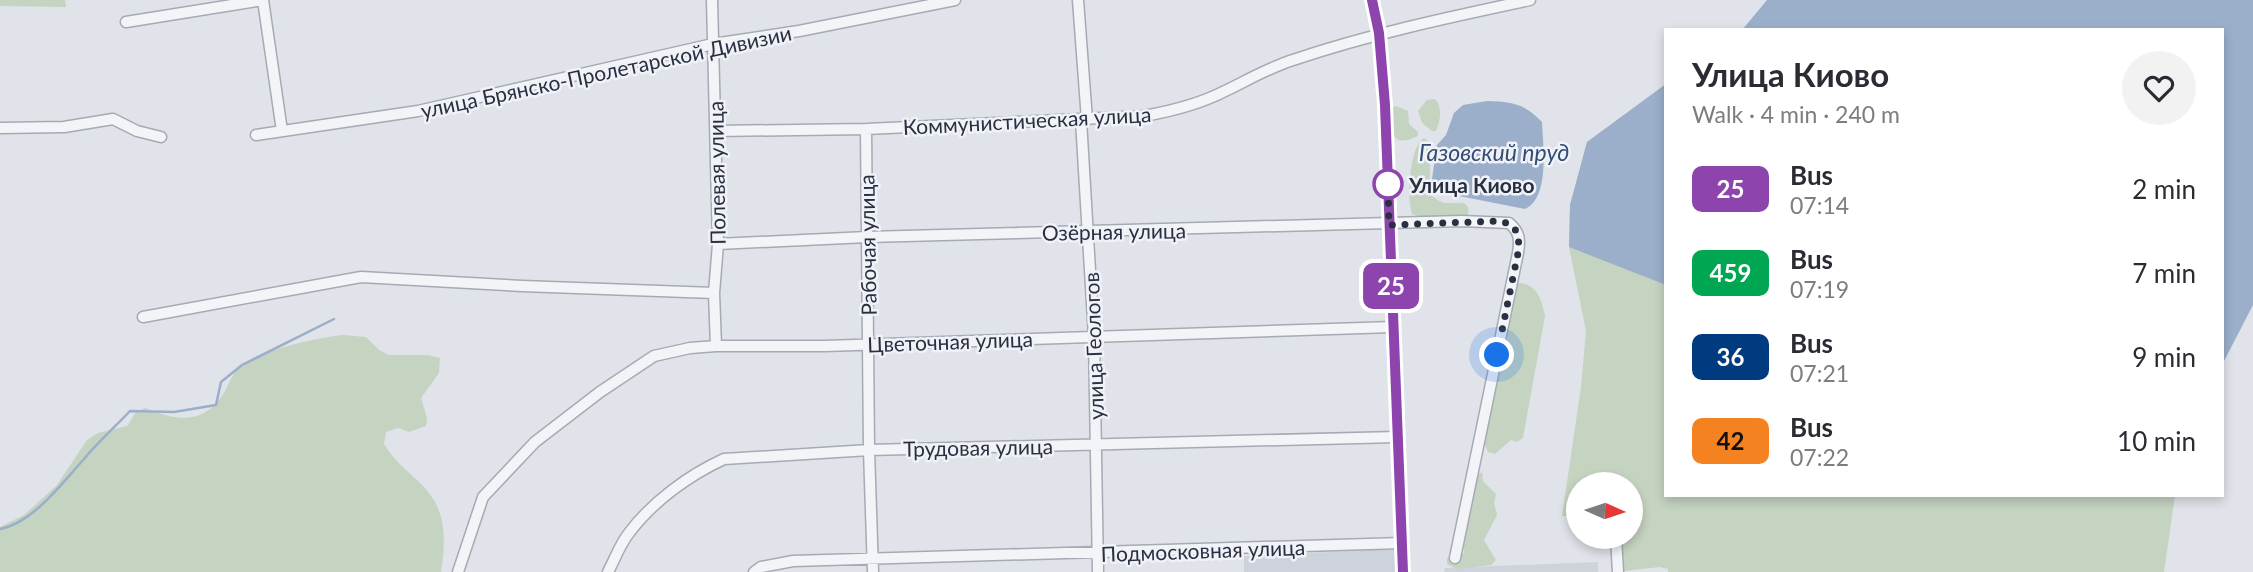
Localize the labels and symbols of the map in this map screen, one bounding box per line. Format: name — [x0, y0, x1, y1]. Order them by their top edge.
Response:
street label: улица Брянско-Пролетарской Дивизии — [418, 19, 794, 123]
street label: Полевая улица — [702, 101, 730, 245]
street label: Коммунистическая улица — [902, 101, 1152, 139]
water label: Газовский пруд — [1419, 138, 1569, 166]
marker: Улица Киово — [1373, 169, 1403, 199]
place label: Улица Киово — [1408, 172, 1534, 197]
street label: Рабочая улица — [853, 174, 881, 316]
street label: Озёрная улица — [1042, 217, 1186, 245]
line badge: 25 — [1360, 263, 1422, 309]
street label: улица Геологов — [1078, 272, 1108, 420]
street label: Цветочная улица — [867, 326, 1033, 356]
your location — [1479, 337, 1514, 372]
street label: Трудовая улица — [903, 433, 1053, 461]
north arrow — [1566, 472, 1643, 550]
street label: Подмосковная улица — [1100, 534, 1306, 566]

